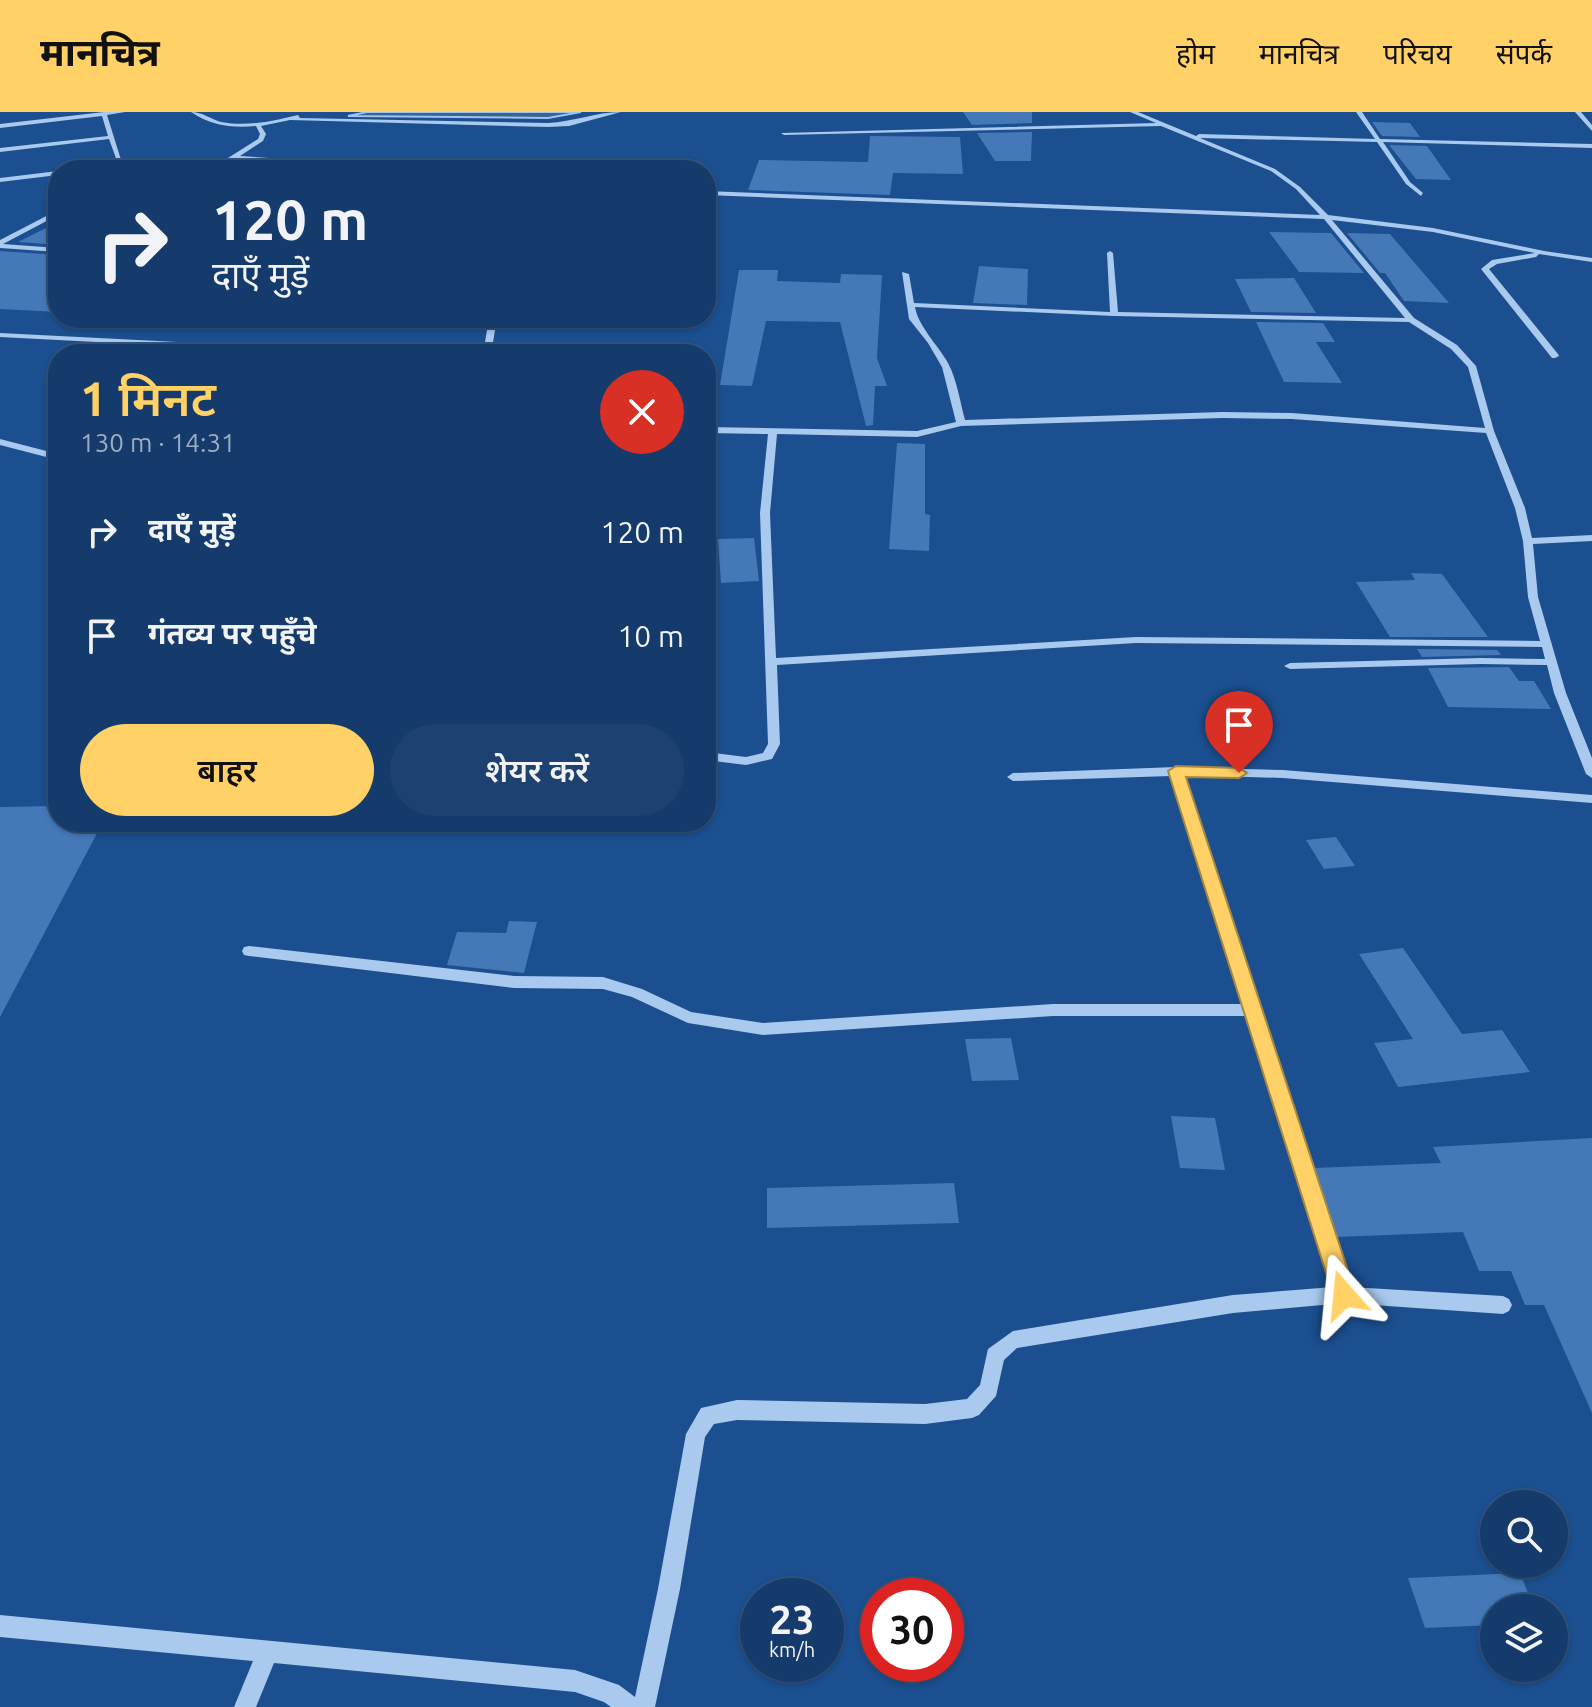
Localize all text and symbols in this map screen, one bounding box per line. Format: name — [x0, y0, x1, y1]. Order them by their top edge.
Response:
text: मानचित्र — [40, 31, 160, 73]
text: होम — [1176, 38, 1215, 69]
text: मानचित्र — [1259, 38, 1339, 69]
text: परिचय — [1383, 38, 1452, 69]
text: संपर्क — [1496, 38, 1552, 69]
text: 120 m — [212, 188, 368, 251]
icon: right — [80, 192, 184, 296]
text: दाएँ मुड़ें — [212, 254, 309, 295]
button: close — [600, 370, 684, 454]
text: 1 मिनट — [80, 371, 216, 425]
text: 130 m · 14:31 — [80, 428, 236, 457]
icon: right — [80, 510, 124, 554]
text: दाएँ मुड़ें — [148, 512, 236, 546]
text: 120 m — [600, 515, 684, 549]
icon: arrive — [80, 614, 124, 658]
text: गंतव्य पर पहुँचे — [148, 616, 316, 650]
text: 10 m — [617, 619, 684, 653]
pin — [1205, 691, 1273, 773]
icon: arrive — [1217, 703, 1261, 747]
button: बाहर — [80, 724, 374, 816]
button: शेयर करें — [390, 724, 684, 816]
position arrow — [1302, 1253, 1386, 1337]
map controls — [1480, 1490, 1568, 1682]
button: search — [1480, 1490, 1568, 1578]
speed limit sign: 30 — [860, 1578, 964, 1682]
button: layers — [1480, 1594, 1568, 1682]
text: 23 — [769, 1597, 815, 1642]
text: km/h — [769, 1638, 815, 1661]

